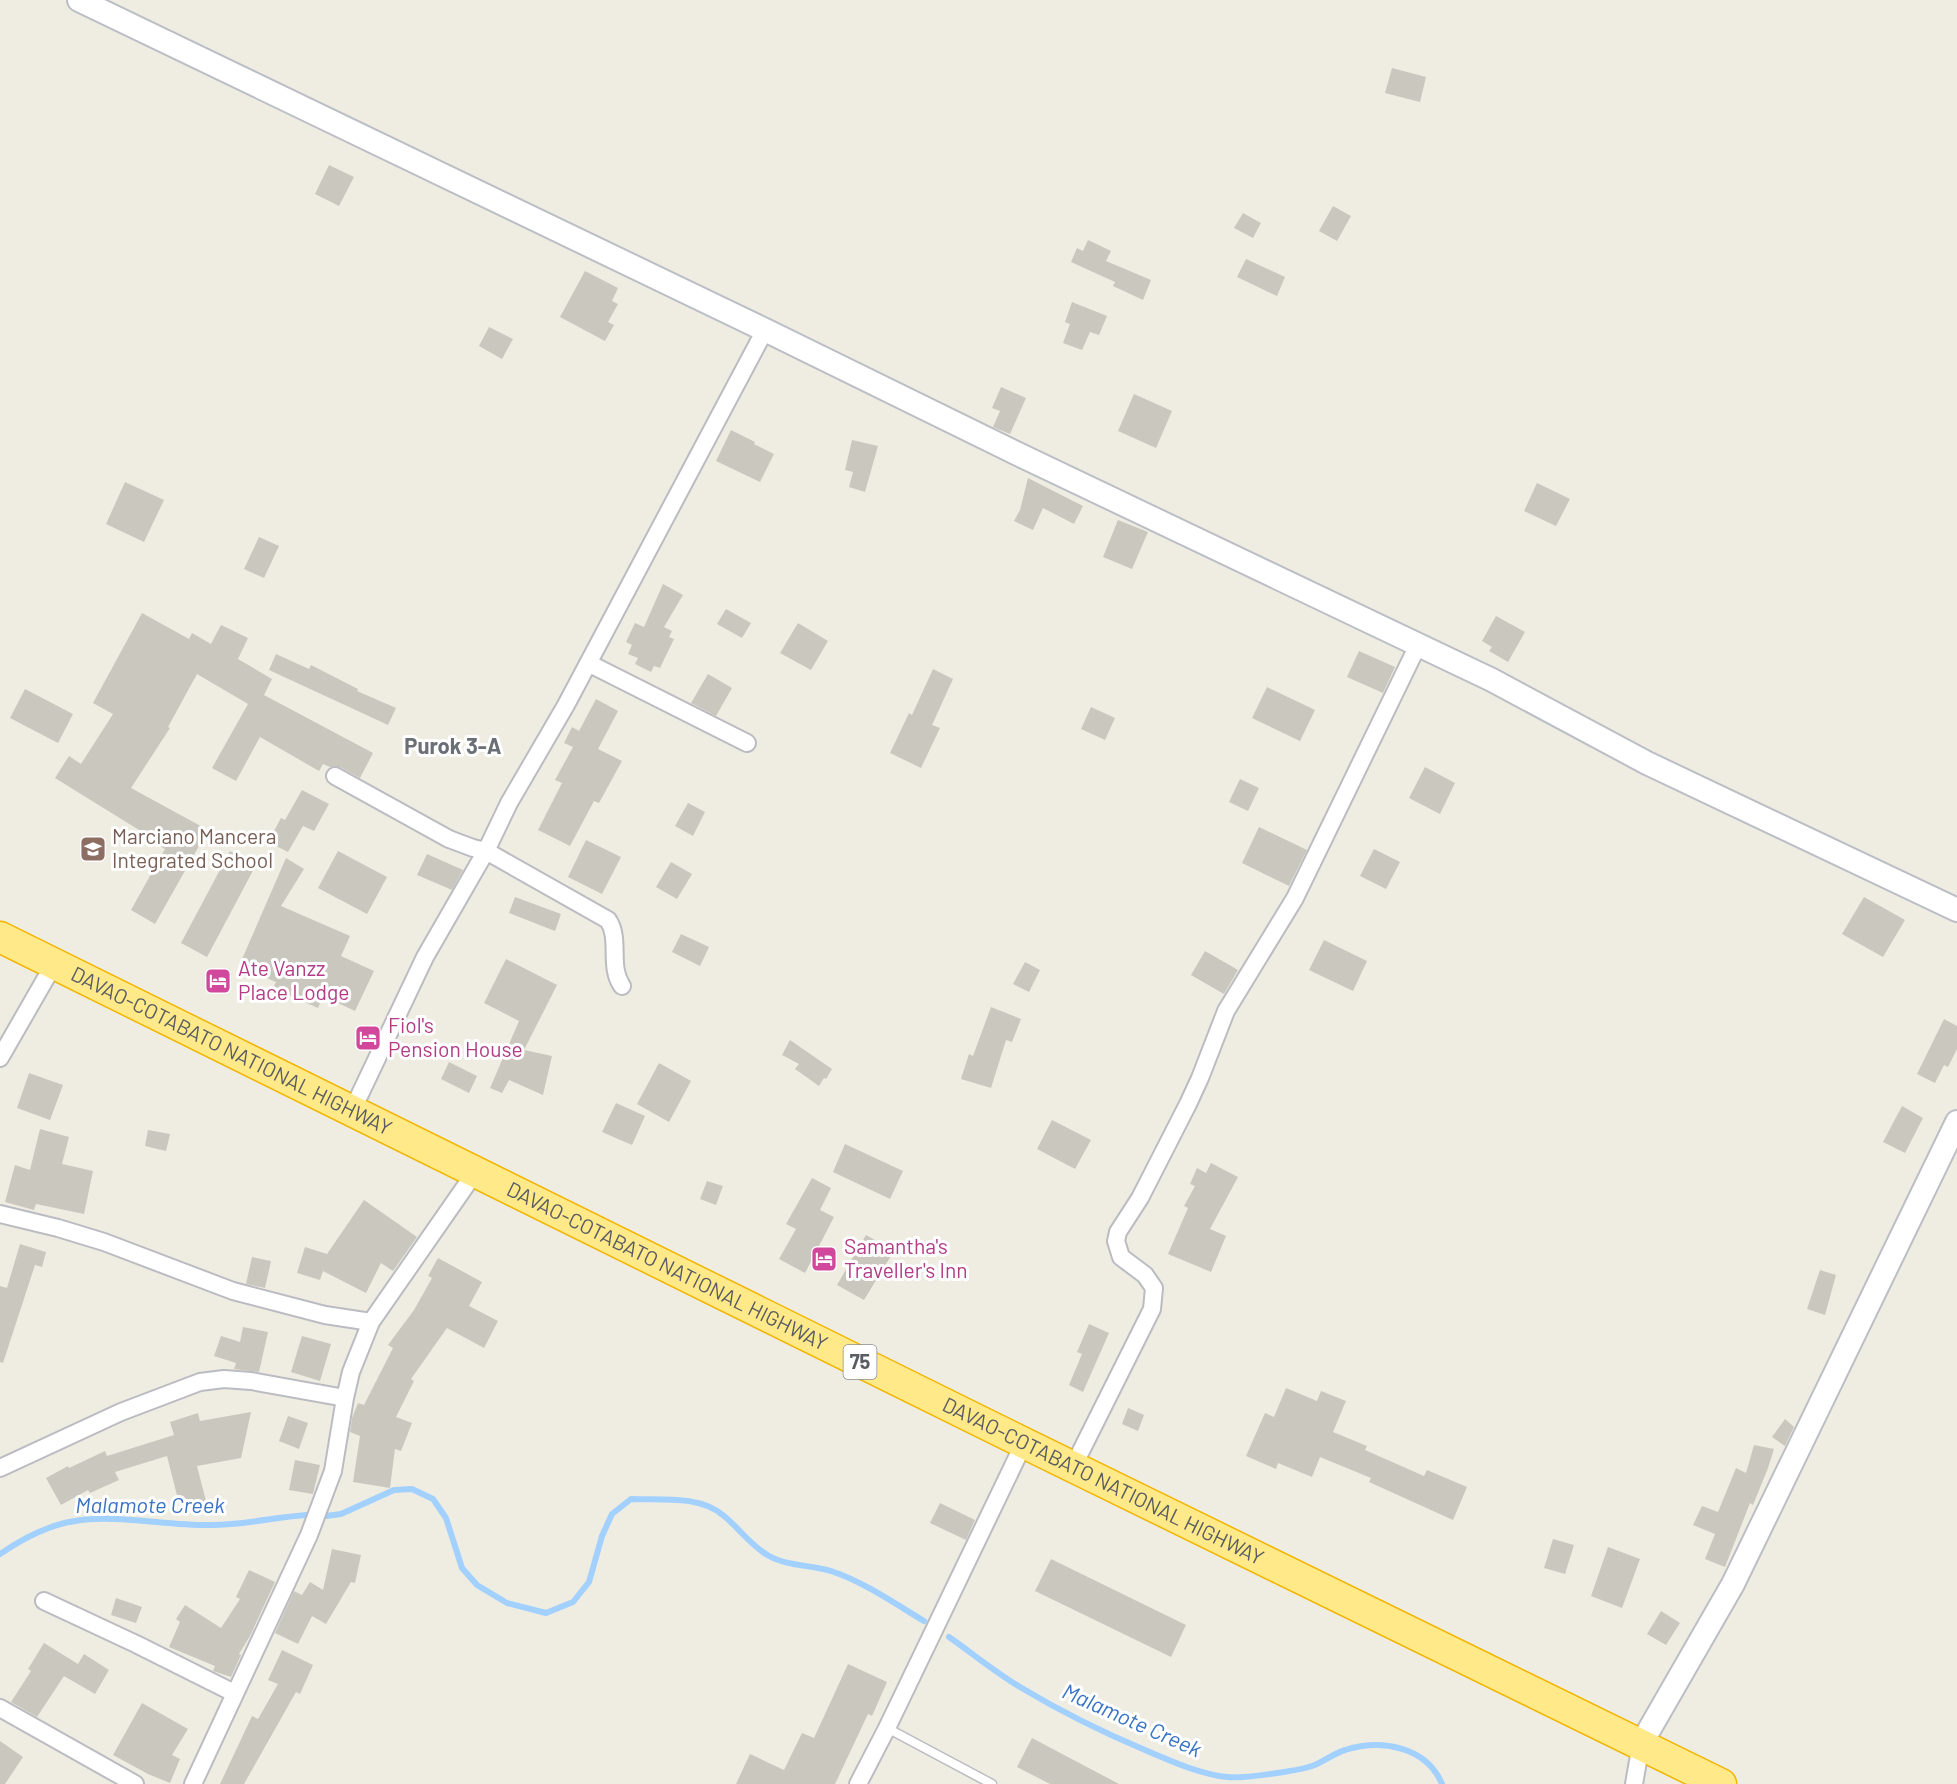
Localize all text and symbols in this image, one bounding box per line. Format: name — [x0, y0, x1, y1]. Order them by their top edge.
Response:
district label: Purok 3-A — [404, 732, 502, 758]
place label: Marciano Mancera Integrated School — [112, 823, 276, 872]
school or university icon: Marciano Mancera Integrated School — [78, 834, 108, 864]
place label: Ate Vanzz Place Lodge — [238, 955, 350, 1004]
street label: DAVAO-COTABATO NATIONAL HIGHWAY — [67, 960, 397, 1140]
hotel icon: Ate Vanzz Place Lodge — [203, 966, 233, 996]
place label: Fiol's Pension House — [388, 1012, 523, 1061]
hotel icon: Fiol's Pension House — [353, 1023, 383, 1053]
street label: DAVAO-COTABATO NATIONAL HIGHWAY — [503, 1176, 832, 1355]
place label: Samantha's Traveller's Inn — [844, 1233, 968, 1282]
hotel icon: Samantha's Traveller's Inn — [809, 1244, 839, 1274]
road number: 75 — [844, 1345, 876, 1379]
street label: DAVAO-COTABATO NATIONAL HIGHWAY — [939, 1391, 1268, 1569]
water label: Malamote Creek — [75, 1491, 225, 1517]
water label: Malamote Creek — [1059, 1677, 1206, 1762]

